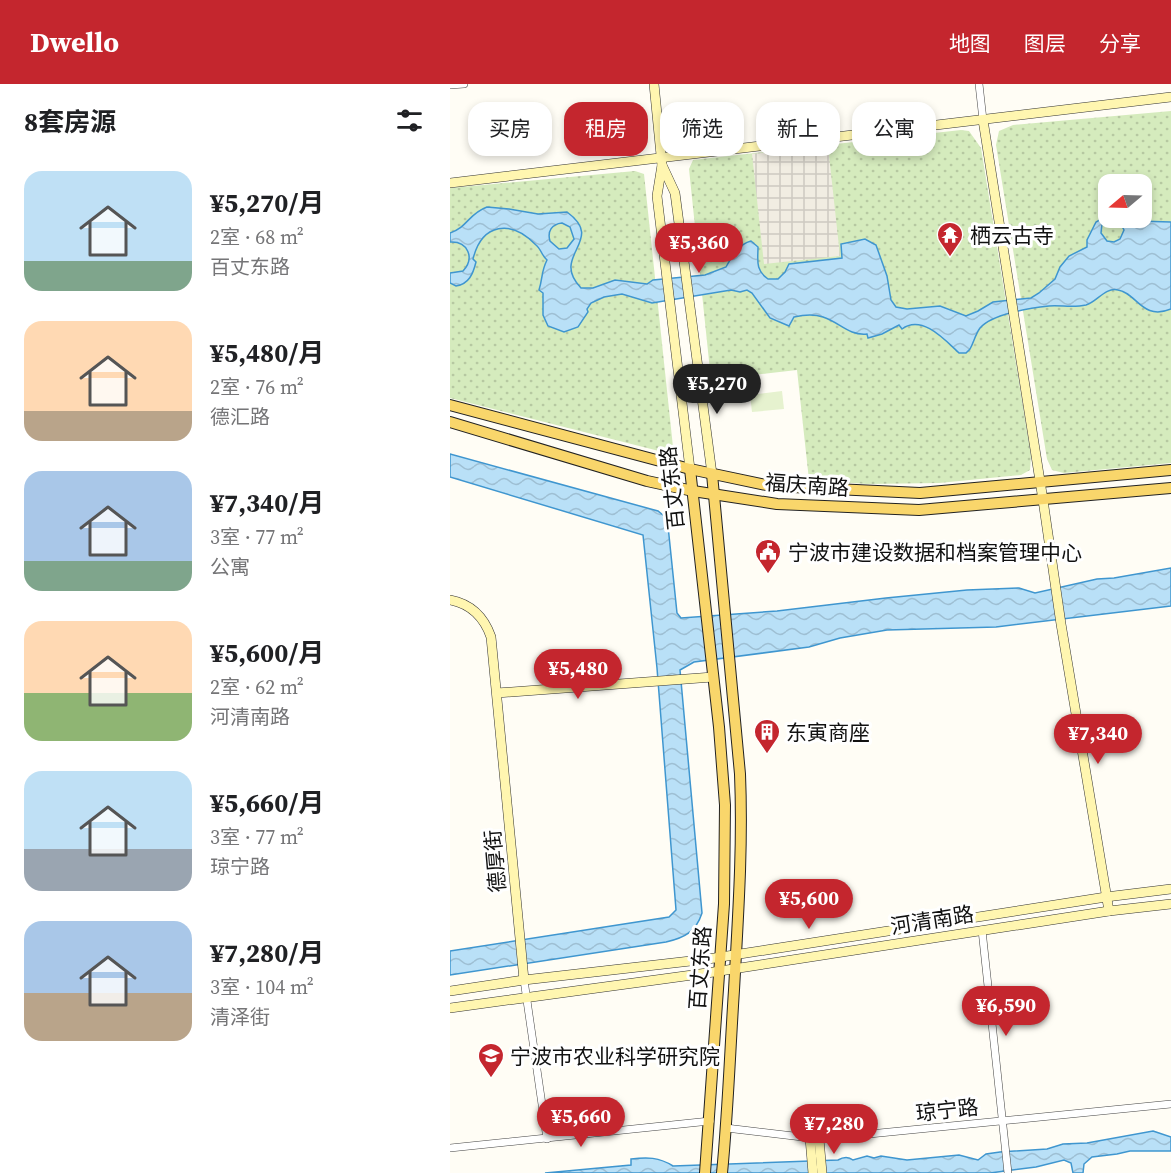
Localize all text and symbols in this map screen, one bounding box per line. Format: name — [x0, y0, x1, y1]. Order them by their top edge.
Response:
text: Dwello — [30, 23, 119, 61]
text: 地图 — [949, 29, 991, 58]
text: 图层 — [1024, 29, 1066, 58]
text: 分享 — [1099, 29, 1141, 58]
chip: 买房 — [468, 102, 552, 156]
chip: 租房 — [564, 102, 648, 156]
chip: 筛选 — [660, 102, 744, 156]
chip: 新上 — [756, 102, 840, 156]
chip: 公寓 — [852, 102, 936, 156]
text: 8套房源 — [24, 104, 116, 140]
icon: filters — [393, 104, 426, 137]
north arrow — [1098, 174, 1152, 228]
map controls — [1098, 174, 1152, 228]
text: ¥5,270/月 — [210, 185, 324, 221]
icon: home — [72, 195, 144, 267]
temple icon: 栖云古寺 — [935, 220, 965, 258]
place label: 栖云古寺 — [970, 221, 1054, 250]
text: 2室 · 68 m² — [210, 223, 304, 251]
pin: ¥5,360 — [650, 223, 748, 274]
text: ¥5,360 — [669, 228, 729, 256]
text: 百丈东路 — [210, 253, 290, 281]
text: ¥5,480/月 — [210, 335, 324, 371]
icon: home — [72, 345, 144, 417]
pin: ¥5,270 — [668, 364, 766, 415]
text: ¥5,270 — [687, 369, 747, 397]
text: 2室 · 76 m² — [210, 373, 304, 401]
text: 德汇路 — [210, 403, 270, 431]
street label: 百丈东路 — [653, 445, 691, 531]
street label: 福庆南路 — [764, 468, 850, 502]
text: ¥7,340/月 — [210, 485, 324, 521]
icon: home — [72, 495, 144, 567]
text: 3室 · 77 m² — [210, 523, 304, 551]
public building icon: 宁波市建设数据和档案管理中心 — [753, 537, 783, 575]
place label: 宁波市建设数据和档案管理中心 — [788, 538, 1082, 567]
text: 公寓 — [210, 553, 250, 581]
text: ¥5,600/月 — [210, 635, 324, 671]
icon: home — [72, 645, 144, 717]
pin: ¥5,480 — [529, 649, 627, 700]
text: ¥5,480 — [548, 654, 608, 682]
text: 2室 · 62 m² — [210, 673, 304, 701]
text: 河清南路 — [210, 703, 290, 731]
pin: ¥7,340 — [1049, 714, 1147, 765]
building icon: 东寅商座 — [752, 717, 782, 755]
place label: 东寅商座 — [786, 718, 870, 747]
text: ¥7,340 — [1068, 719, 1128, 747]
text: ¥5,660/月 — [210, 785, 324, 821]
icon: home — [72, 795, 144, 867]
text: 3室 · 77 m² — [210, 823, 304, 851]
street label: 德厚街 — [478, 828, 512, 894]
text: 琼宁路 — [210, 853, 270, 881]
pin: ¥5,600 — [760, 879, 858, 930]
text: ¥5,600 — [779, 884, 839, 912]
street label: 河清南路 — [888, 899, 976, 941]
street label: 百丈东路 — [683, 925, 717, 1011]
text: ¥7,280/月 — [210, 935, 324, 971]
icon: home — [72, 945, 144, 1017]
text: 3室 · 104 m² — [210, 973, 314, 1001]
pin: ¥6,590 — [957, 986, 1055, 1037]
text: ¥6,590 — [976, 991, 1036, 1019]
text: 清泽街 — [210, 1003, 270, 1031]
school or university icon: 宁波市农业科学研究院 — [476, 1041, 506, 1079]
place label: 宁波市农业科学研究院 — [510, 1042, 720, 1071]
street label: 琼宁路 — [914, 1092, 980, 1128]
pin: ¥5,660 — [532, 1097, 630, 1148]
text: ¥5,660 — [551, 1102, 611, 1130]
pin: ¥7,280 — [785, 1104, 883, 1155]
text: ¥7,280 — [804, 1109, 864, 1137]

